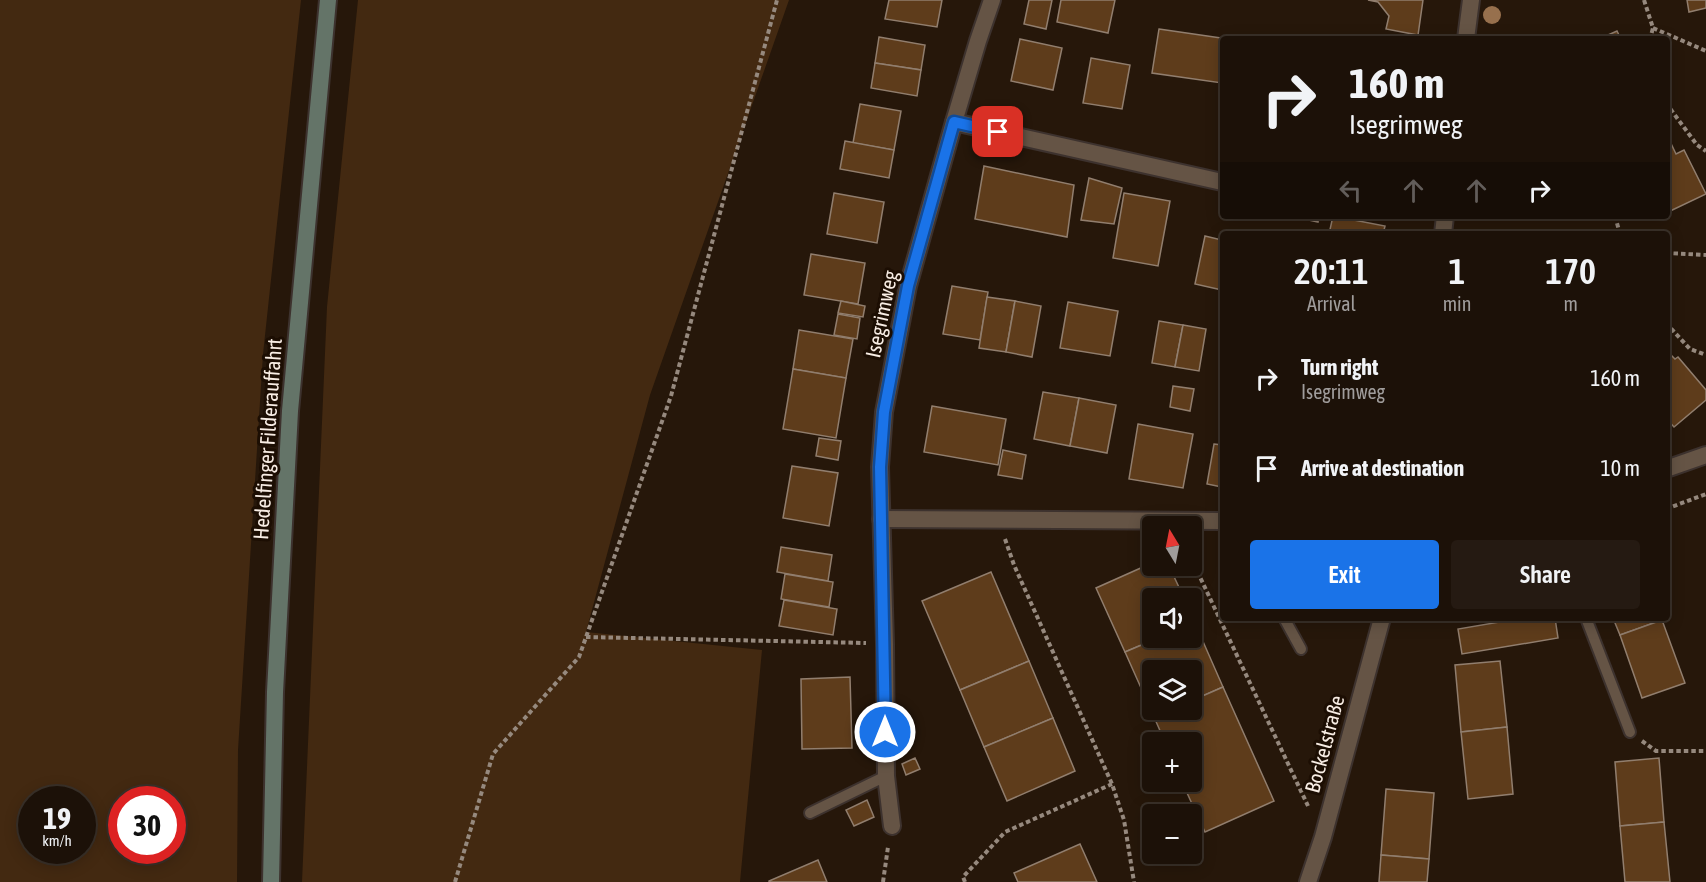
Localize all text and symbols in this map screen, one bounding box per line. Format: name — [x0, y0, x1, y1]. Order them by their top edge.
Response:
text: 160 m — [1349, 59, 1444, 107]
icon: right — [1250, 60, 1328, 138]
pin — [972, 106, 1023, 157]
text: Isegrimweg — [1349, 109, 1463, 140]
icon: arrive — [981, 115, 1014, 148]
icon: left — [1334, 174, 1367, 207]
icon: ahead — [1397, 174, 1430, 207]
icon: ahead — [1460, 174, 1493, 207]
icon: right — [1523, 174, 1556, 207]
text: 20:11 — [1294, 250, 1369, 292]
text: 1 — [1449, 250, 1465, 292]
text: 170 — [1545, 250, 1596, 292]
street label: Isegrimweg — [860, 268, 902, 360]
text: Arrival — [1307, 292, 1356, 315]
text: min — [1443, 292, 1471, 315]
text: m — [1563, 292, 1578, 315]
street label: Hedelfinger Filderauffahrt — [248, 337, 286, 541]
text: Turn right — [1301, 354, 1378, 380]
icon: right — [1250, 362, 1283, 395]
text: 160 m — [1590, 365, 1640, 391]
text: Isegrimweg — [1301, 380, 1385, 403]
icon: arrive — [1250, 452, 1283, 485]
text: Arrive at destination — [1301, 455, 1464, 481]
text: 10 m — [1600, 455, 1640, 481]
north arrow — [1142, 516, 1202, 576]
map controls — [1142, 516, 1202, 864]
button: Exit — [1250, 540, 1439, 609]
button: Share — [1451, 540, 1640, 609]
button: sound — [1142, 588, 1202, 648]
button: layers — [1142, 660, 1202, 720]
street label: Bockelstraße — [1299, 693, 1349, 795]
position arrow — [853, 700, 917, 764]
button: + — [1142, 732, 1202, 792]
speed limit sign: 30 — [108, 786, 186, 864]
text: 19 — [43, 801, 71, 835]
button: − — [1142, 804, 1202, 864]
text: km/h — [42, 832, 72, 849]

